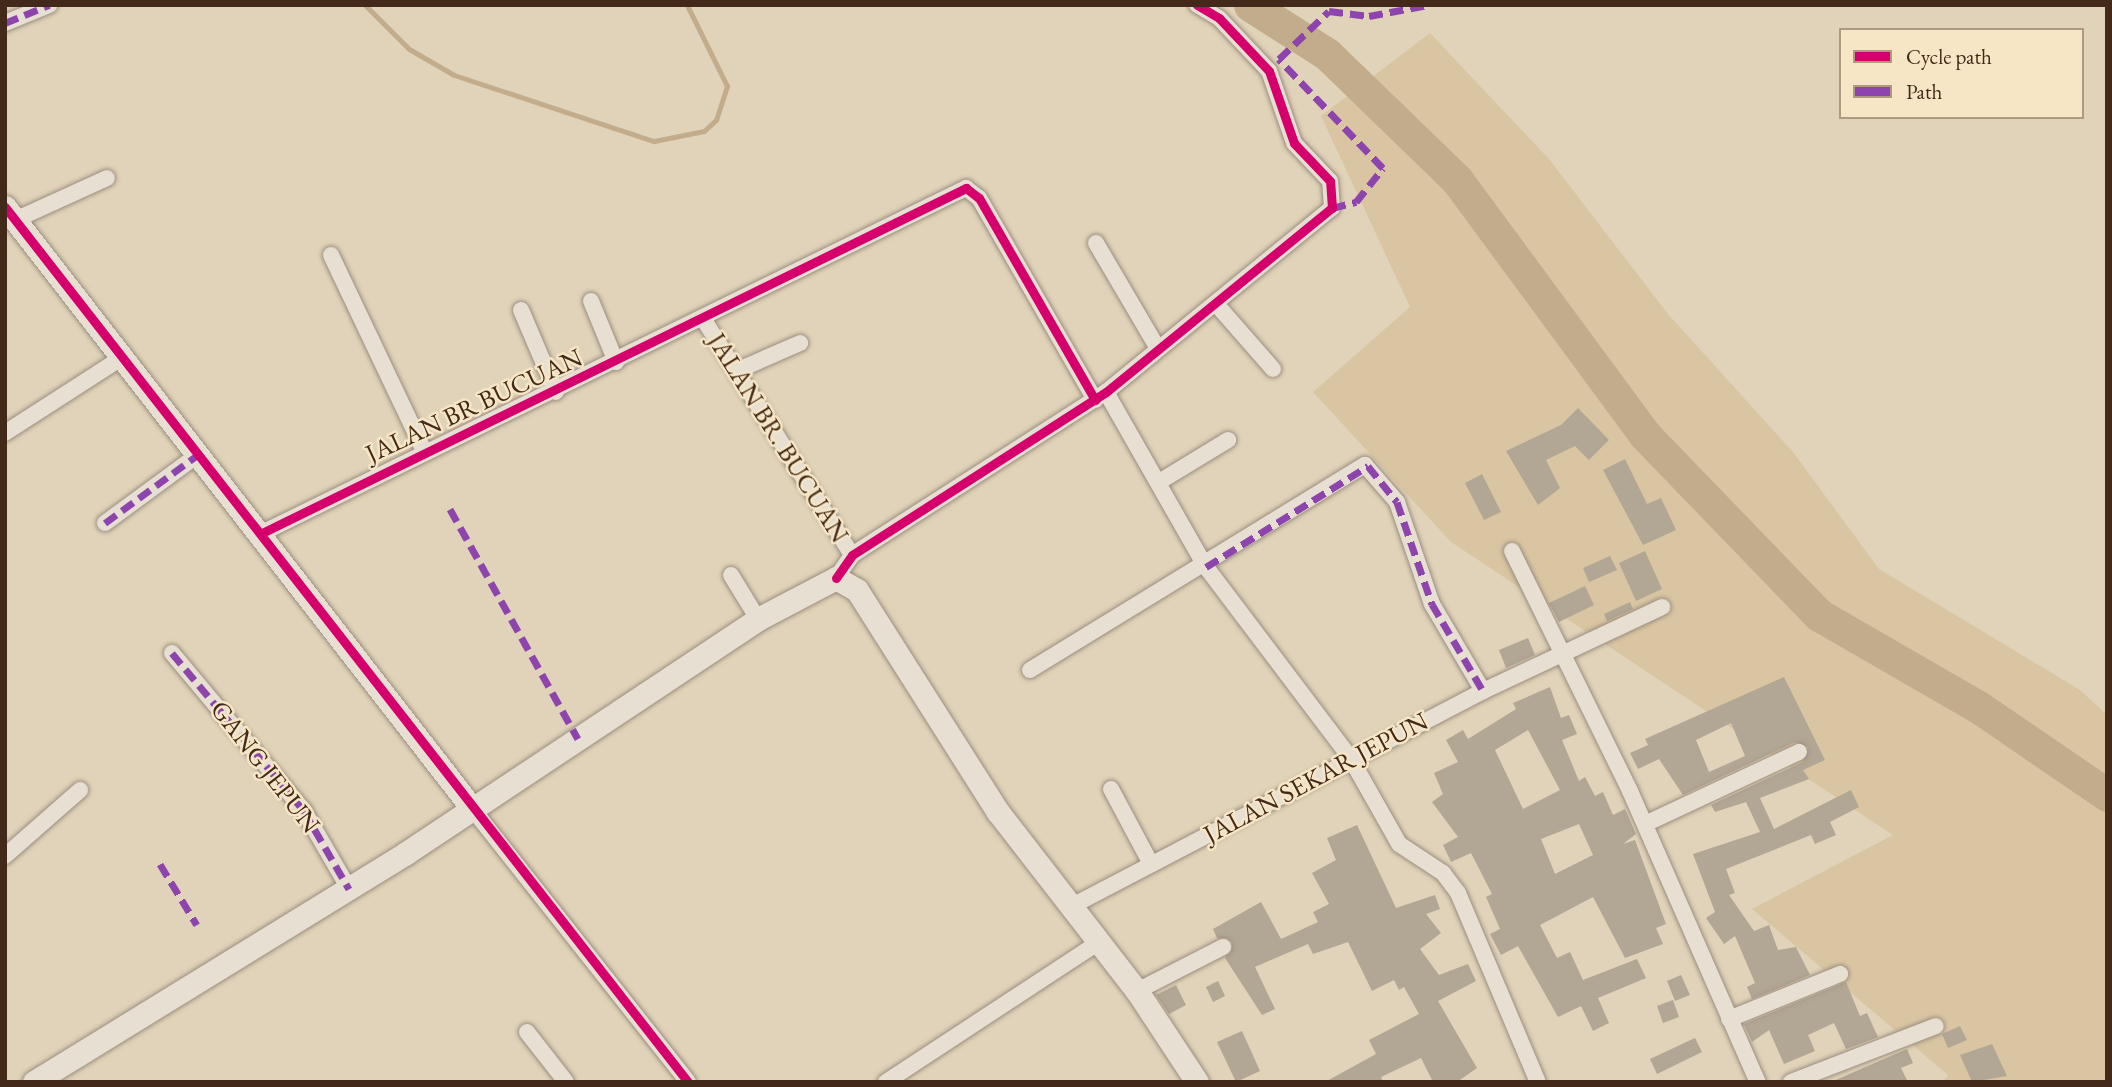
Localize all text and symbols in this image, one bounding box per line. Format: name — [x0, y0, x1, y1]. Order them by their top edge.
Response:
legend — [1839, 28, 2084, 119]
text: Cycle path — [1906, 43, 1992, 70]
text: Path — [1906, 78, 1942, 105]
street label: JALAN BR. BUCUAN — [701, 327, 855, 549]
street label: JALAN BR BUCUAN — [361, 342, 587, 470]
street label: GANG JEPUN — [204, 695, 326, 839]
street label: JALAN SEKAR JEPUN — [1198, 706, 1434, 850]

